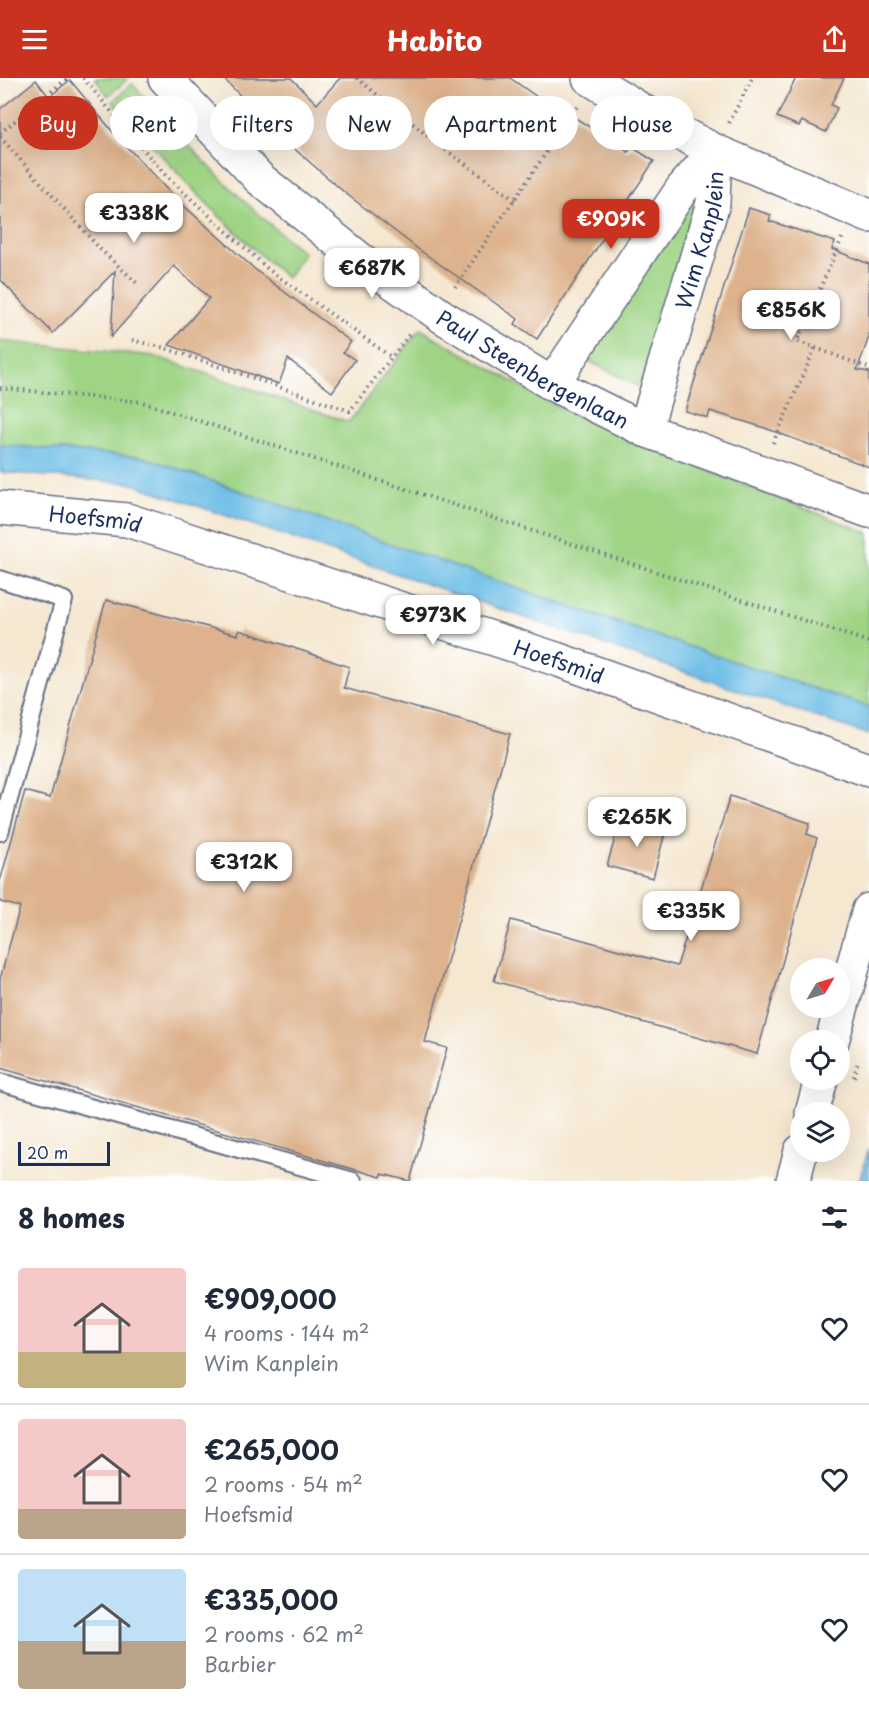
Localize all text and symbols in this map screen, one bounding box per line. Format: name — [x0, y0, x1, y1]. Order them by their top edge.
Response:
text: Habito — [387, 19, 482, 60]
icon: menu — [18, 23, 51, 56]
icon: share — [818, 23, 851, 56]
chip: Buy — [18, 96, 98, 150]
chip: Rent — [110, 96, 198, 150]
chip: Filters — [210, 96, 314, 150]
chip: New — [326, 96, 412, 150]
chip: Apartment — [424, 96, 578, 150]
chip: House — [590, 96, 694, 150]
street label: Wim Kanplein — [666, 171, 730, 313]
pin: €338K — [92, 193, 176, 244]
text: €338K — [99, 197, 169, 227]
pin: €909K — [569, 199, 653, 250]
text: €909K — [576, 203, 646, 233]
pin: €687K — [330, 248, 414, 299]
text: €687K — [338, 252, 406, 282]
pin: €856K — [749, 290, 833, 341]
text: €856K — [756, 294, 826, 324]
street label: Paul Steenbergenlaan — [431, 301, 635, 436]
street label: Hoefsmid — [47, 497, 147, 540]
pin: €973K — [391, 595, 475, 646]
text: €973K — [399, 599, 467, 629]
street label: Hoefsmid — [510, 630, 609, 691]
pin: €265K — [595, 797, 679, 848]
text: €265K — [602, 801, 672, 831]
pin: €312K — [202, 842, 286, 893]
text: €312K — [210, 846, 278, 876]
pin: €335K — [649, 891, 733, 942]
text: €335K — [657, 895, 725, 925]
north arrow — [790, 958, 850, 1018]
map controls — [790, 958, 850, 1162]
button: locate — [790, 1030, 850, 1090]
button: layers — [790, 1102, 850, 1162]
scale bar — [18, 1139, 110, 1166]
text: 20 m — [27, 1140, 68, 1164]
text: 8 homes — [18, 1198, 125, 1237]
icon: filters — [818, 1201, 851, 1234]
text: €909,000 — [204, 1279, 337, 1318]
icon: home — [66, 1292, 138, 1364]
icon: heart — [818, 1312, 851, 1345]
text: 4 rooms · 144 m² — [204, 1318, 369, 1348]
text: Wim Kanplein — [204, 1348, 339, 1378]
text: €265,000 — [204, 1430, 339, 1469]
icon: home — [66, 1443, 138, 1515]
icon: heart — [818, 1463, 851, 1496]
text: 2 rooms · 54 m² — [204, 1469, 363, 1499]
text: Hoefsmid — [204, 1499, 293, 1529]
text: €335,000 — [204, 1580, 338, 1619]
icon: home — [66, 1593, 138, 1665]
icon: heart — [818, 1613, 851, 1646]
text: 2 rooms · 62 m² — [204, 1619, 364, 1649]
text: Barbier — [204, 1649, 276, 1679]

